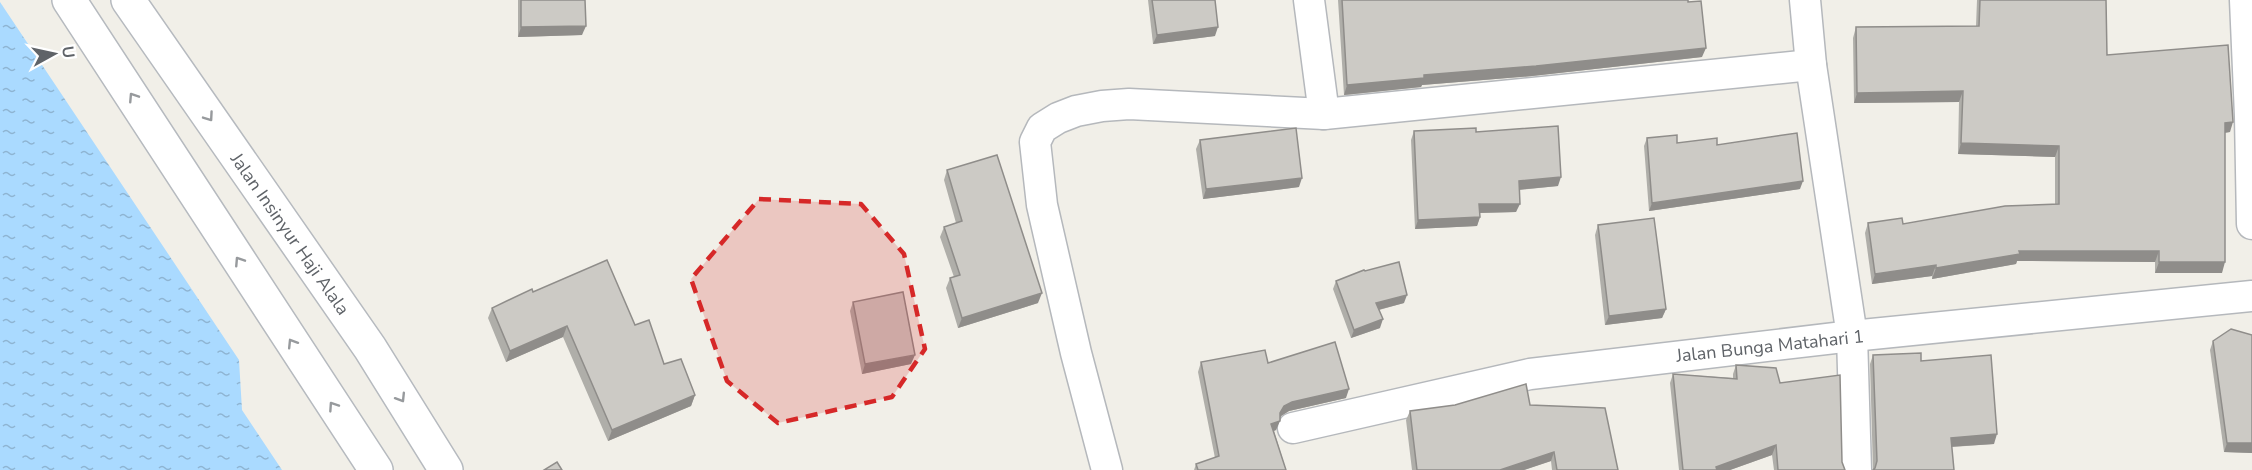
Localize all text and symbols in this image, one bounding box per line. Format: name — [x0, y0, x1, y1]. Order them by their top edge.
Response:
north arrow — [24, 24, 84, 84]
text: U — [56, 45, 80, 59]
one-way arrow — [129, 93, 140, 104]
one-way arrow — [202, 111, 213, 122]
street label: Jalan Insinyur Haji Alala — [224, 147, 355, 320]
one-way arrow — [236, 256, 247, 267]
street label: Jalan Bunga Matahari 1 — [1674, 324, 1865, 368]
one-way arrow — [288, 339, 300, 349]
one-way arrow — [393, 392, 405, 402]
one-way arrow — [329, 401, 340, 412]

